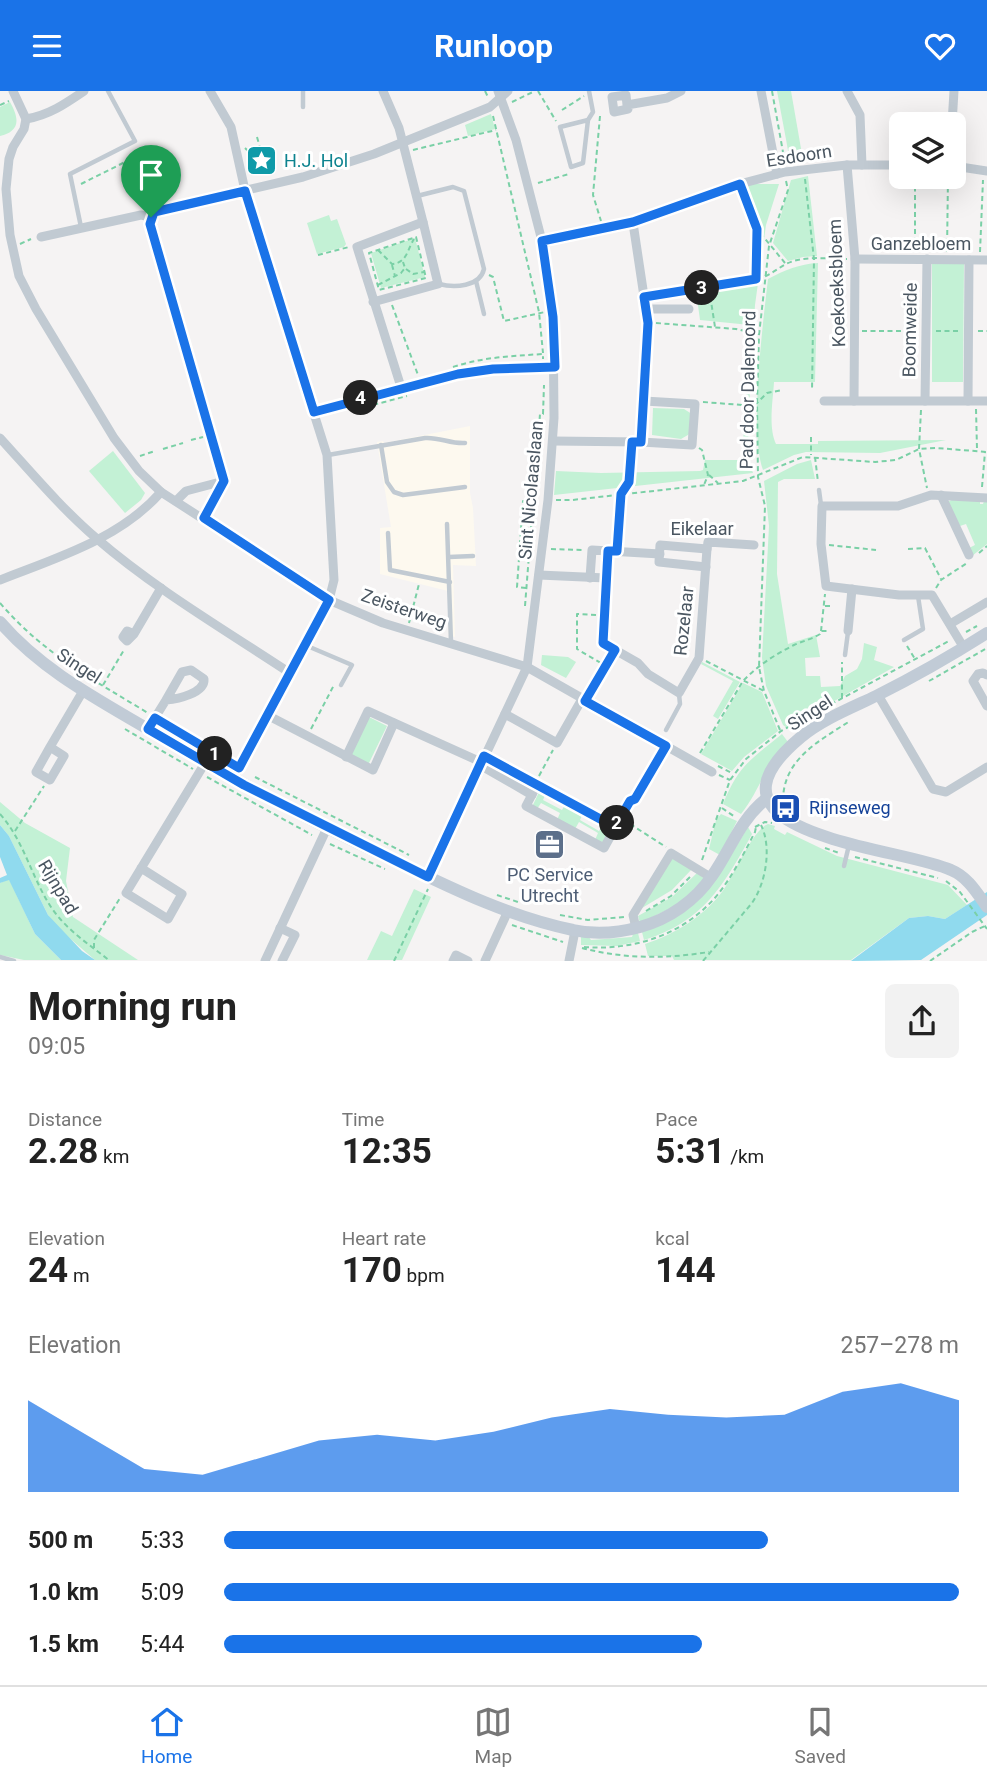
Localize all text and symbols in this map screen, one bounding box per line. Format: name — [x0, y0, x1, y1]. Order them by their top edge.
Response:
icon: menu — [28, 27, 66, 65]
text: Runloop — [434, 27, 553, 65]
icon: heart — [921, 27, 959, 65]
map controls — [889, 112, 966, 189]
button: layers — [889, 112, 966, 189]
street label: Esdoorn — [765, 140, 833, 171]
place icon: H.J. Hol — [244, 144, 278, 178]
pin — [121, 145, 181, 217]
place label: H.J. Hol — [284, 150, 348, 171]
icon: arrive — [132, 156, 170, 194]
street label: Koekoeksbloem — [824, 219, 849, 347]
street label: Ganzebloem — [871, 233, 971, 254]
pin: 3 — [684, 271, 720, 305]
text: 3 — [696, 276, 707, 299]
street label: Boomweide — [898, 282, 921, 378]
street label: Pad door Dalenoord — [736, 310, 759, 470]
pin: 4 — [344, 381, 378, 415]
text: 4 — [355, 386, 366, 409]
street label: Sint Nicolaaslaan — [514, 420, 547, 560]
street label: Eikelaar — [670, 518, 734, 539]
street label: Zeisterweg — [359, 584, 450, 633]
street label: Rozelaar — [669, 585, 698, 657]
street label: Singel — [53, 643, 106, 688]
street label: Singel — [783, 690, 836, 735]
pin: 1 — [198, 737, 232, 771]
text: 1 — [209, 742, 220, 765]
bus stop icon: Rijnseweg — [769, 791, 803, 825]
place label: Rijnseweg — [809, 797, 891, 818]
pin: 2 — [600, 805, 634, 841]
text: 2 — [611, 811, 622, 834]
office icon: PC Service Utrecht — [533, 827, 567, 861]
street label: Rijnpad — [34, 856, 83, 918]
place label: PC Service Utrecht — [507, 864, 593, 906]
button: share — [885, 984, 959, 1058]
text: Morning run — [28, 985, 237, 1029]
text: 09:05 — [28, 1033, 85, 1060]
text: Distance — [28, 1108, 102, 1131]
text: Time — [342, 1108, 384, 1131]
text: Pace — [655, 1108, 698, 1131]
text: 2.28 — [28, 1131, 98, 1172]
text: 12:35 — [342, 1131, 432, 1172]
text: 5:31 — [655, 1131, 725, 1172]
text: km — [98, 1145, 129, 1168]
text: /km — [725, 1145, 764, 1168]
text: Elevation — [28, 1227, 105, 1250]
text: Heart rate — [342, 1227, 426, 1250]
text: kcal — [655, 1227, 690, 1250]
text: 24 — [28, 1250, 68, 1291]
text: 170 — [342, 1250, 402, 1291]
text: 144 — [655, 1250, 716, 1291]
text: m — [68, 1264, 90, 1287]
text: bpm — [402, 1264, 445, 1287]
text: Elevation — [28, 1332, 121, 1359]
text: 257–278 m — [840, 1332, 959, 1359]
text: 500 m — [28, 1527, 93, 1554]
text: 5:33 — [140, 1527, 184, 1554]
text: 1.0 km — [28, 1579, 99, 1606]
text: 5:09 — [140, 1579, 184, 1606]
text: 1.5 km — [28, 1631, 99, 1658]
text: 5:44 — [140, 1631, 184, 1658]
tab: Home — [141, 1703, 192, 1768]
tab: Map — [474, 1703, 512, 1768]
tab: Saved — [795, 1703, 846, 1768]

